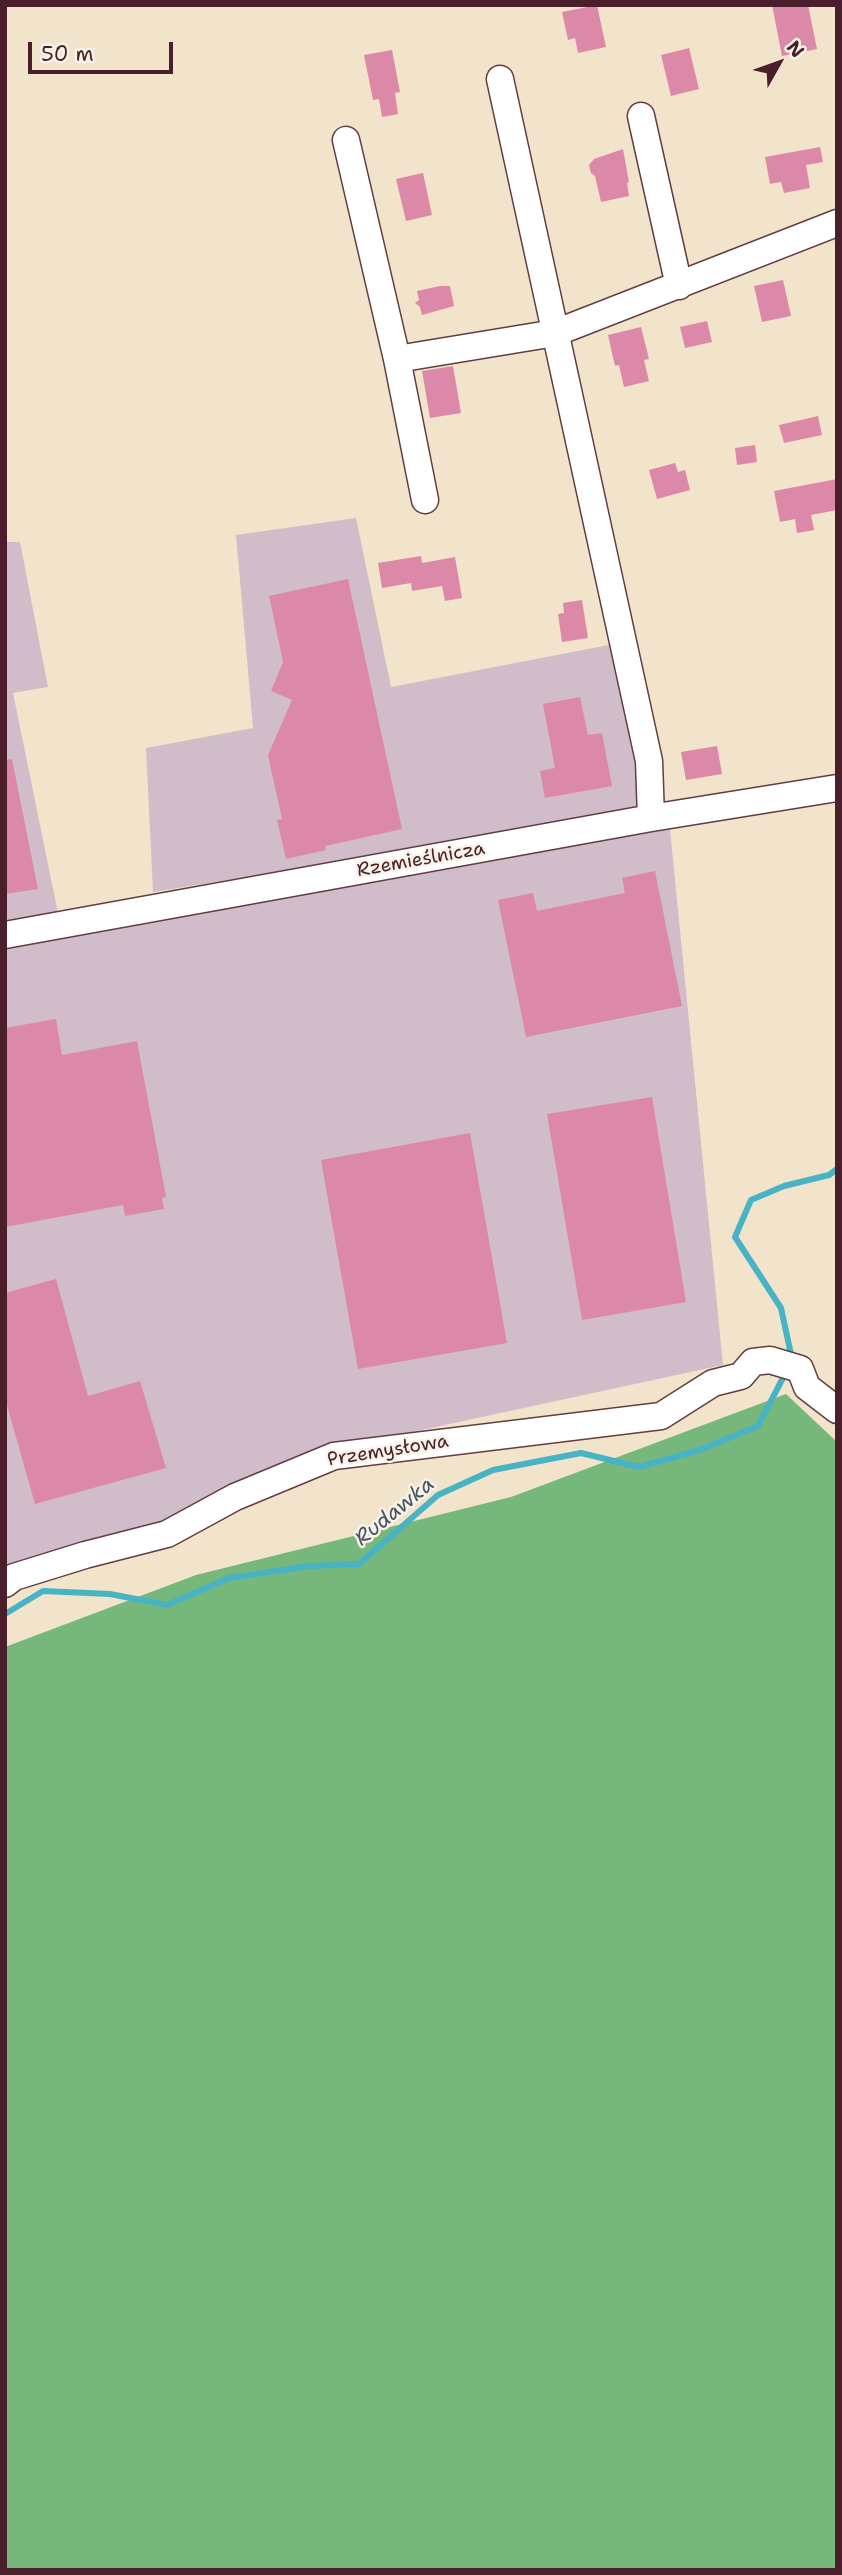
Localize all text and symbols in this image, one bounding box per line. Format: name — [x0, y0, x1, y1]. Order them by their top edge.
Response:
scale bar — [32, 28, 177, 72]
north arrow — [744, 28, 814, 98]
text: N — [781, 35, 810, 63]
text: 50 m — [41, 40, 94, 68]
street label: Rzemieślnicza — [355, 838, 487, 882]
street label: Przemysłowa — [326, 1430, 450, 1472]
water label: Rudawka — [350, 1472, 440, 1552]

